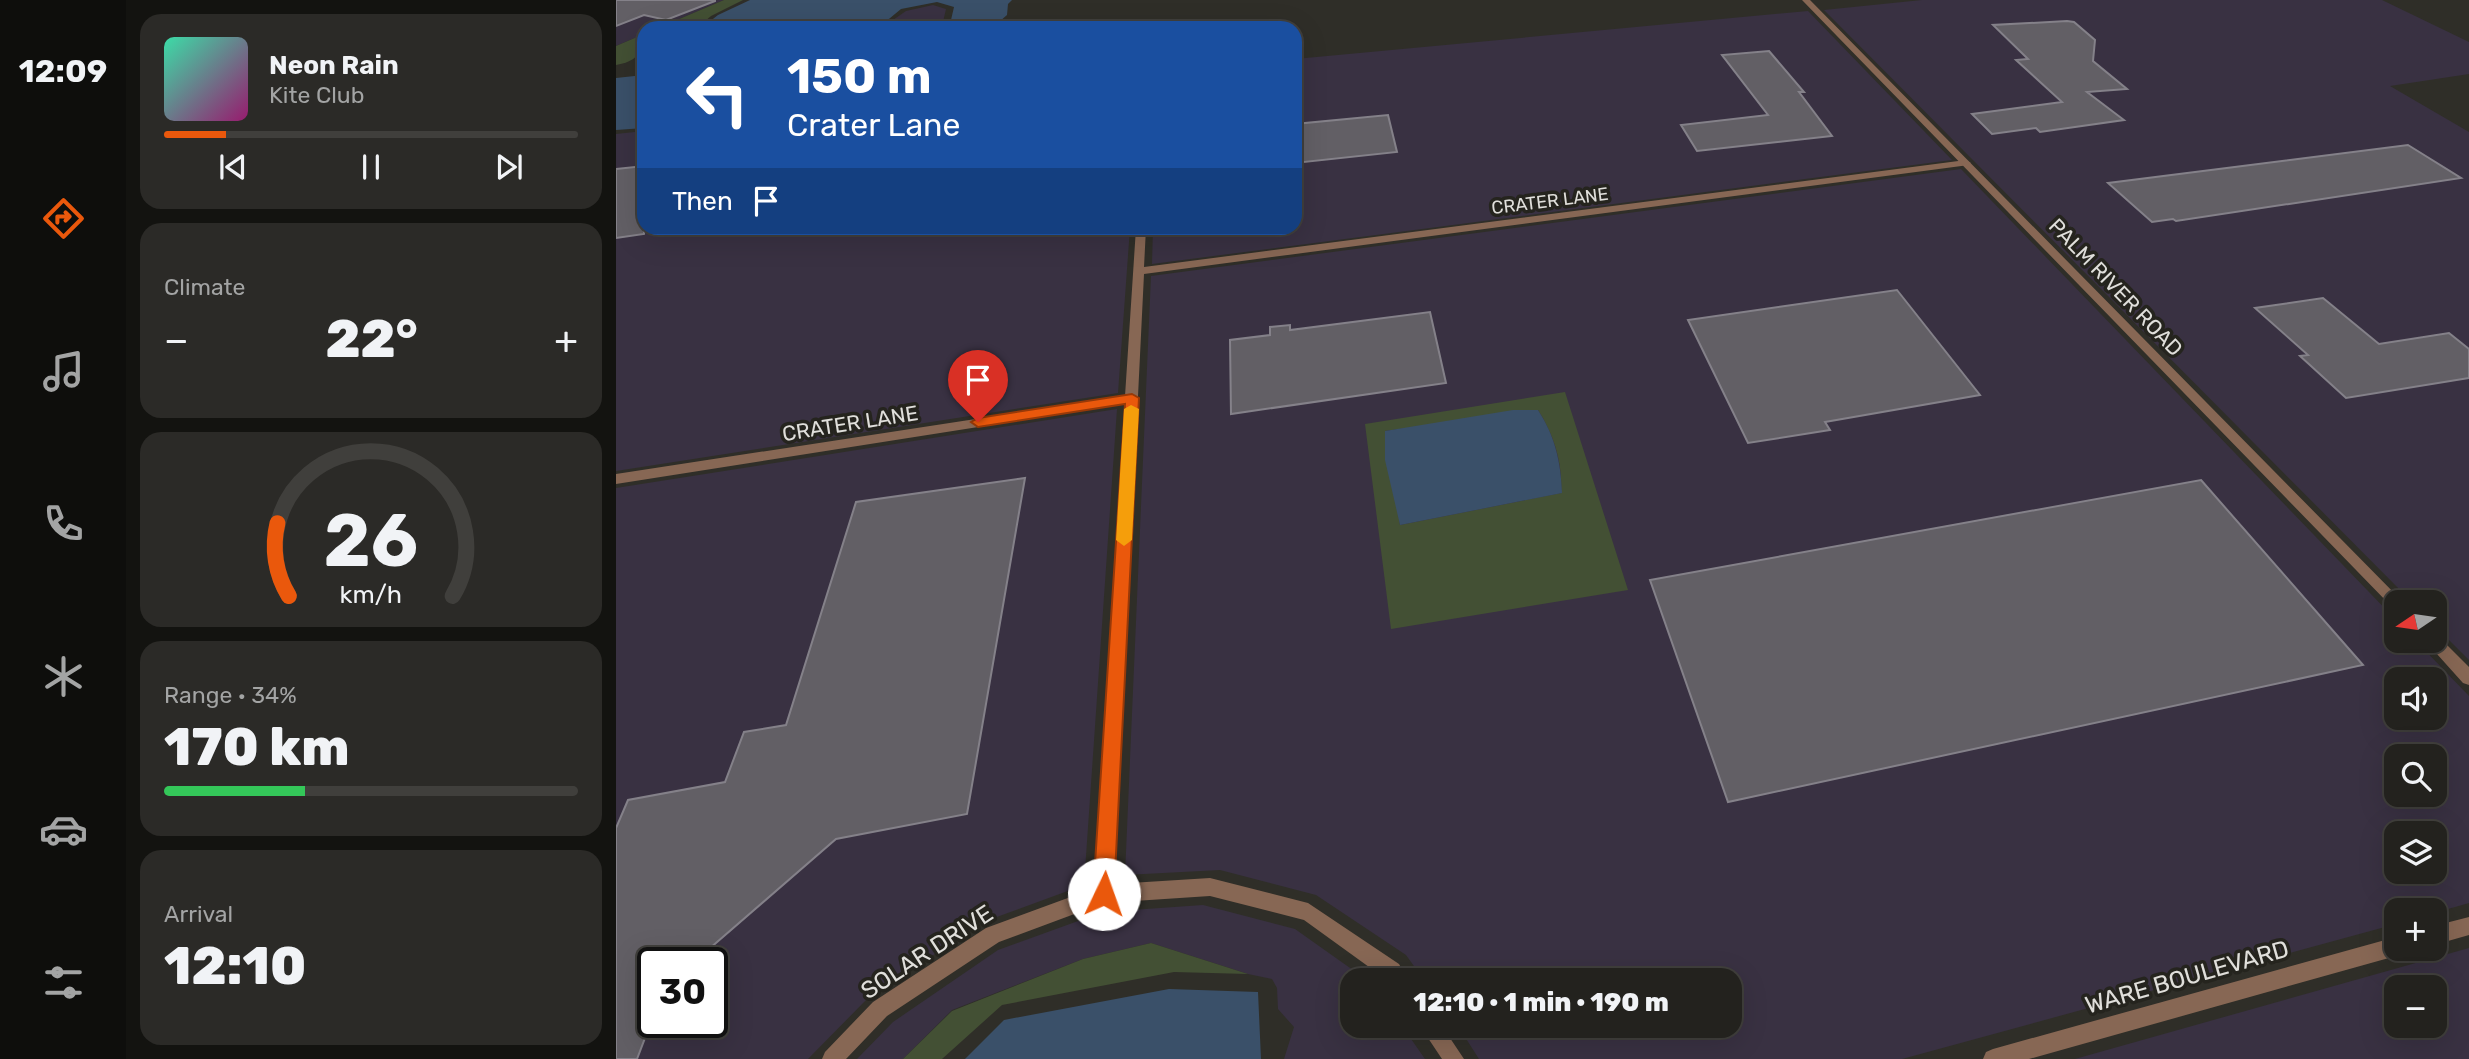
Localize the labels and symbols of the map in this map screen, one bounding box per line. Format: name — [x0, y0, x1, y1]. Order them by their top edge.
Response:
street label: CRATER LANE — [1490, 183, 1610, 219]
street label: PALM RIVER ROAD — [2044, 213, 2188, 361]
pin — [948, 350, 1008, 422]
street label: CRATER LANE — [780, 400, 920, 446]
north arrow — [2384, 590, 2446, 653]
position arrow — [1067, 857, 1141, 931]
street label: SOLAR DRIVE — [856, 899, 998, 1005]
street label: WARE BOULEVARD — [2082, 935, 2292, 1019]
speed limit sign: 30 — [637, 947, 728, 1038]

